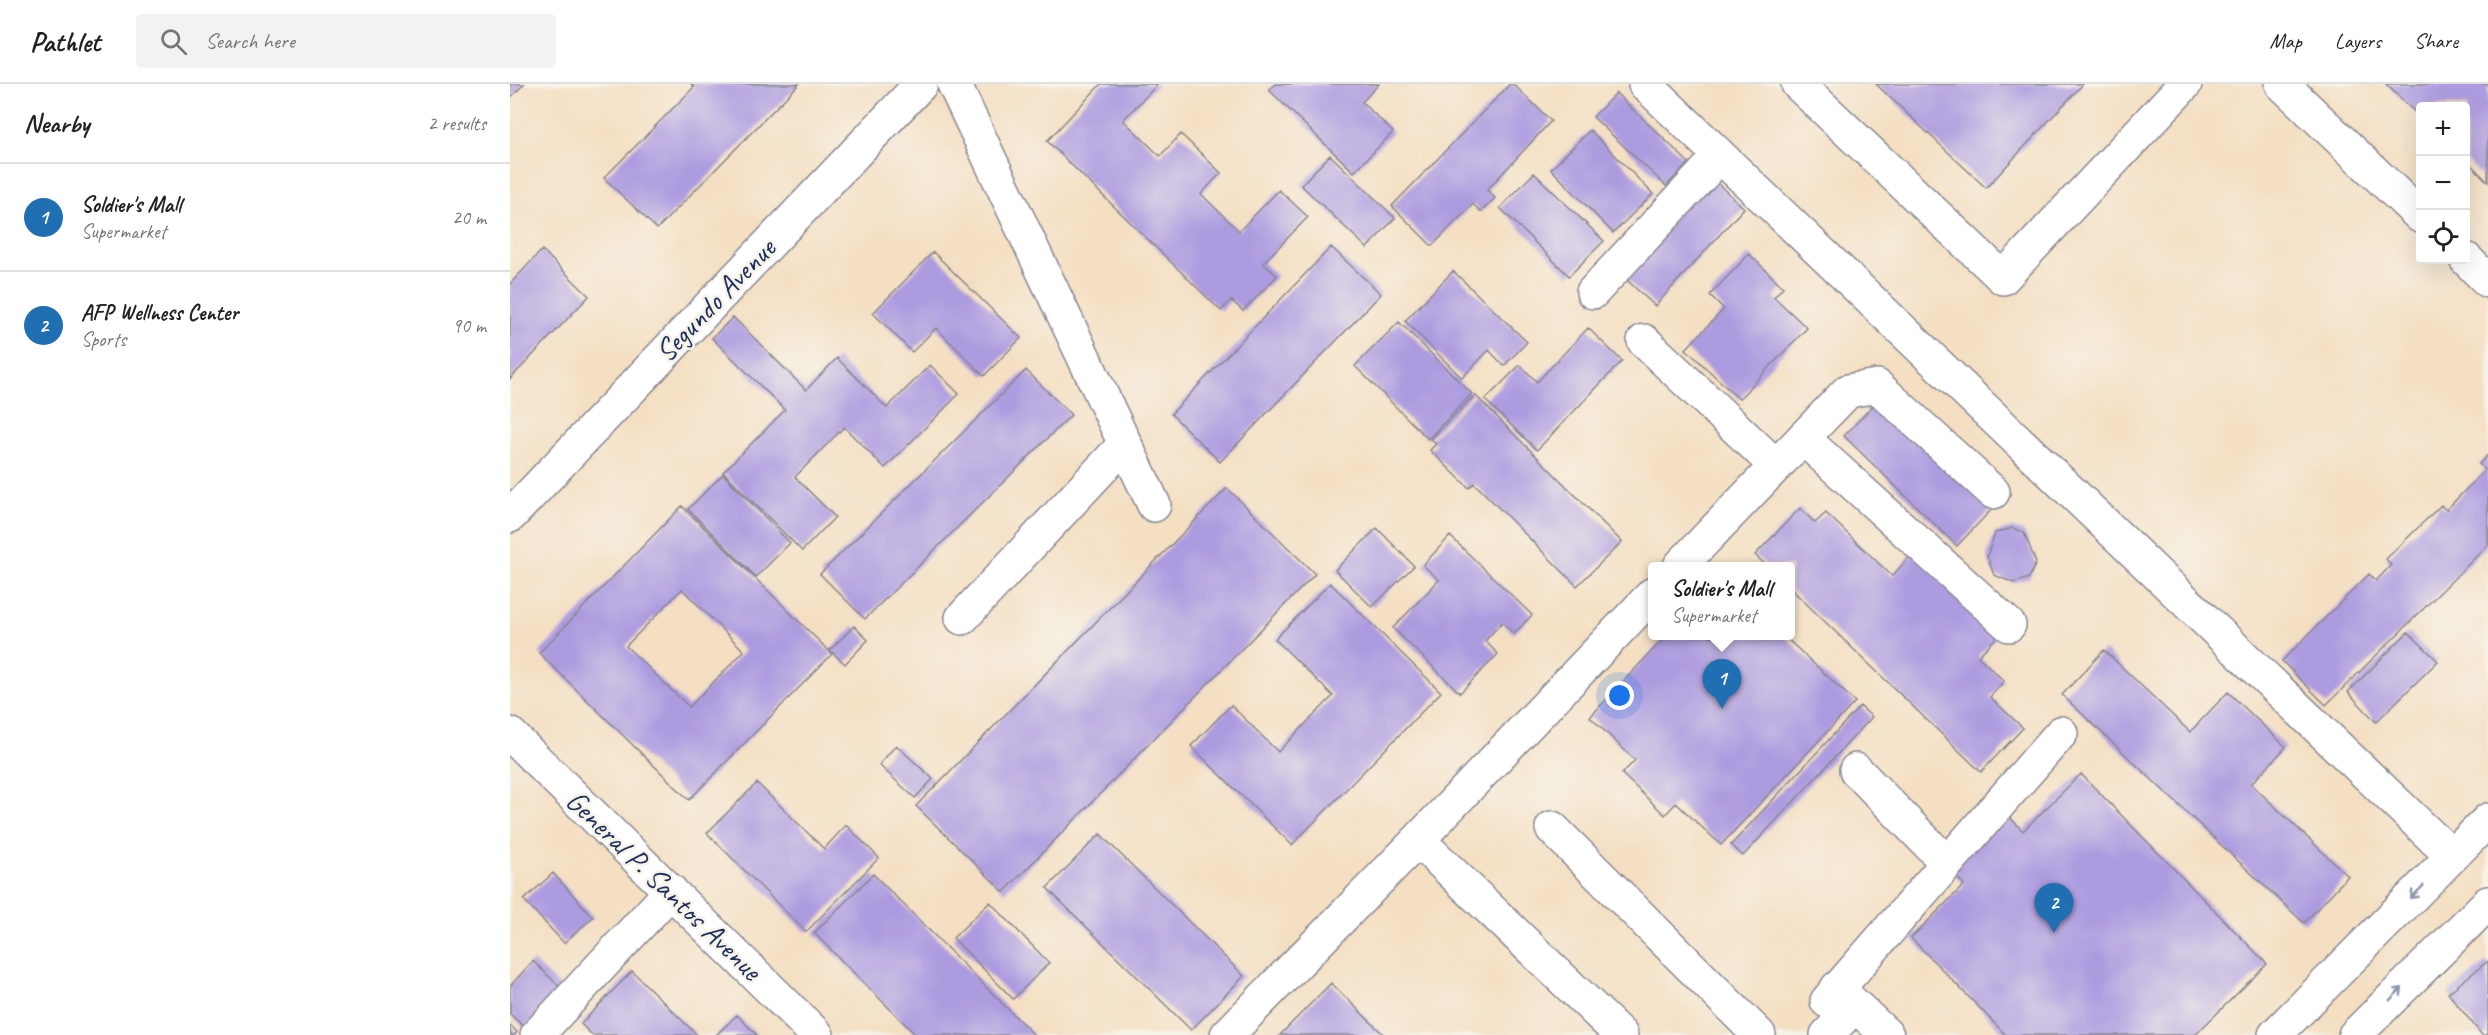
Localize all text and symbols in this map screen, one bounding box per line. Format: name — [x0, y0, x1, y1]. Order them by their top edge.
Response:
search box — [136, 14, 556, 68]
text: Pathlet — [30, 24, 100, 59]
icon: search — [157, 25, 190, 58]
text: Search here — [205, 27, 295, 55]
text: Map — [2269, 28, 2302, 54]
text: Layers — [2335, 28, 2381, 54]
text: Share — [2414, 28, 2458, 54]
map controls — [2416, 102, 2470, 264]
button: + — [2416, 102, 2470, 156]
text: Nearby — [24, 107, 89, 140]
text: 2 results — [427, 111, 486, 136]
button: − — [2416, 156, 2470, 210]
text: Soldier's Mall — [81, 191, 181, 219]
text: 1 — [39, 205, 48, 230]
text: 20 m — [452, 205, 486, 230]
button: locate — [2416, 210, 2470, 264]
text: Supermarket — [81, 219, 166, 244]
street label: Segundo Avenue — [647, 229, 785, 370]
text: AFP Wellness Center — [81, 299, 238, 327]
text: 2 — [39, 313, 48, 338]
text: 90 m — [452, 313, 486, 338]
text: Sports — [81, 327, 126, 352]
popup — [1648, 562, 1795, 640]
text: Soldier's Mall — [1671, 575, 1772, 603]
text: Supermarket — [1671, 603, 1756, 628]
pin: 1 — [1702, 660, 1742, 709]
your location — [1605, 681, 1634, 710]
street label: General P. Santos Avenue — [558, 782, 772, 990]
pin: 2 — [2034, 884, 2074, 933]
one-way arrow — [2410, 884, 2425, 899]
one-way arrow — [2389, 986, 2404, 1001]

